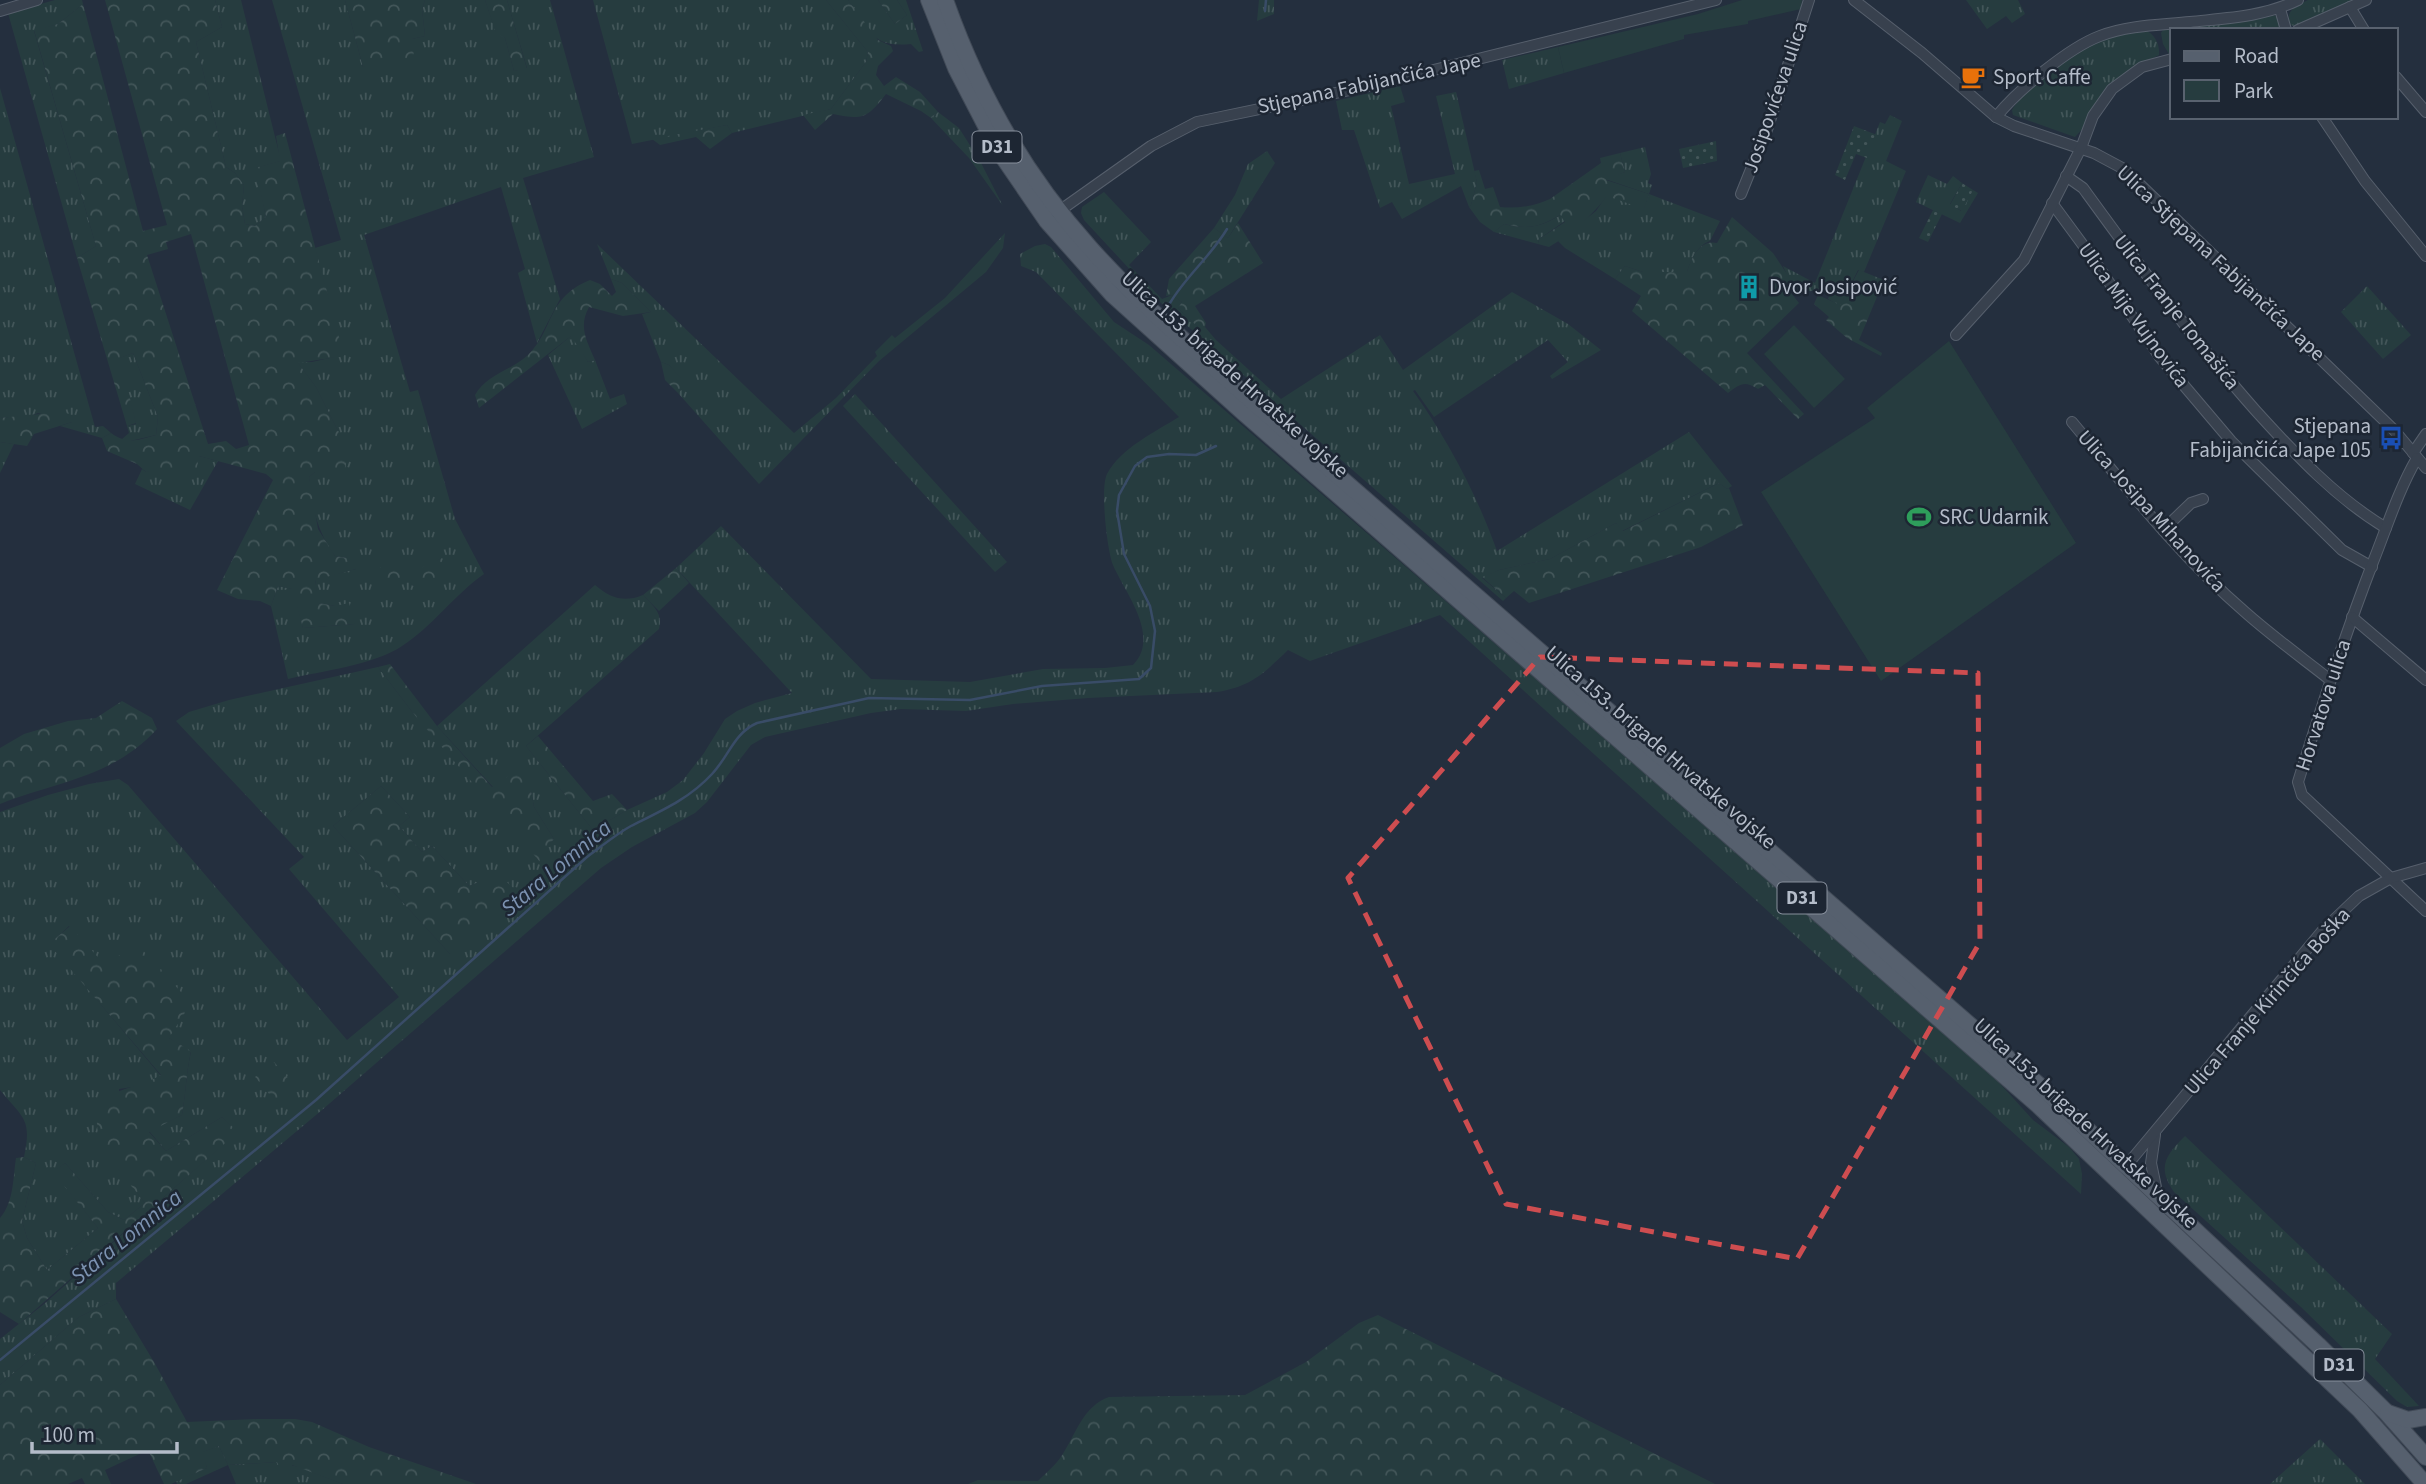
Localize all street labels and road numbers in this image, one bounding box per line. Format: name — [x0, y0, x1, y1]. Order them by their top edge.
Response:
street label: Josipovićeva ulica — [1735, 17, 1815, 177]
street label: Stjepana Fabijančića Jape — [1255, 45, 1483, 121]
road number: D31 — [972, 132, 1021, 162]
street label: Ulica Stjepana Fabijančića Jape — [2110, 158, 2332, 368]
street label: Ulica Franje Tomašića — [2107, 228, 2247, 396]
street label: Ulica Mije Vujnovića — [2071, 236, 2197, 394]
street label: Ulica 153. brigade Hrvatske vojske — [1115, 263, 1355, 485]
street label: Ulica Josipa Mihanovića — [2071, 423, 2233, 599]
street label: Horvatova ulica — [2288, 635, 2358, 775]
street label: Ulica 153. brigade Hrvatske vojske — [1539, 638, 1783, 856]
road number: D31 — [1778, 882, 1826, 914]
street label: Ulica Franje Kirinčića Boška — [2177, 900, 2357, 1102]
street label: Ulica 153. brigade Hrvatske vojske — [1967, 1011, 2205, 1235]
road number: D31 — [2314, 1350, 2364, 1380]

